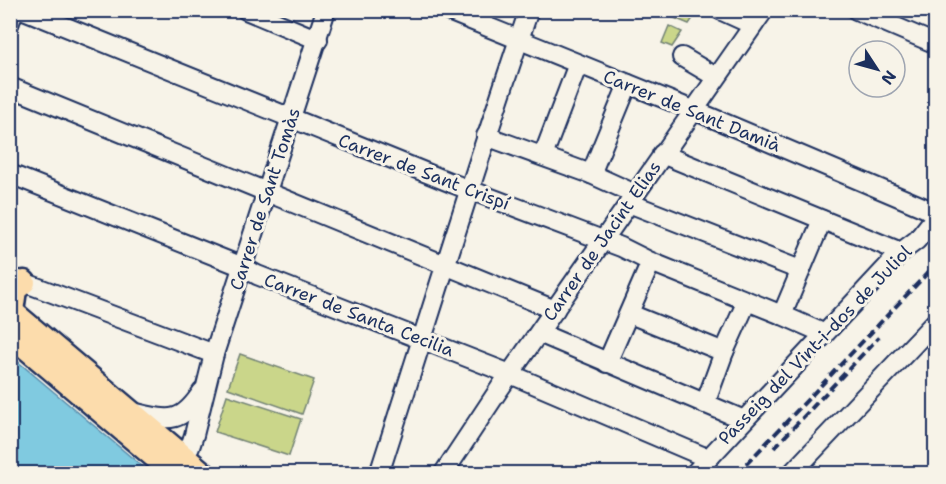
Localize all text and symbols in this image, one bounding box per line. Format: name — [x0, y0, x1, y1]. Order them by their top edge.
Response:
north arrow — [847, 39, 907, 99]
street label: Carrer de Sant Damià — [600, 64, 784, 158]
text: N — [877, 66, 901, 89]
street label: Carrer de Sant Tomàs — [224, 105, 306, 293]
street label: Carrer de Sant Crispí — [335, 128, 513, 216]
street label: Carrer de Jacint Elias — [538, 156, 666, 326]
street label: Passeig del Vint-i-dos de Juliol — [713, 240, 917, 450]
street label: Carrer de Santa Cecilia — [261, 268, 457, 362]

